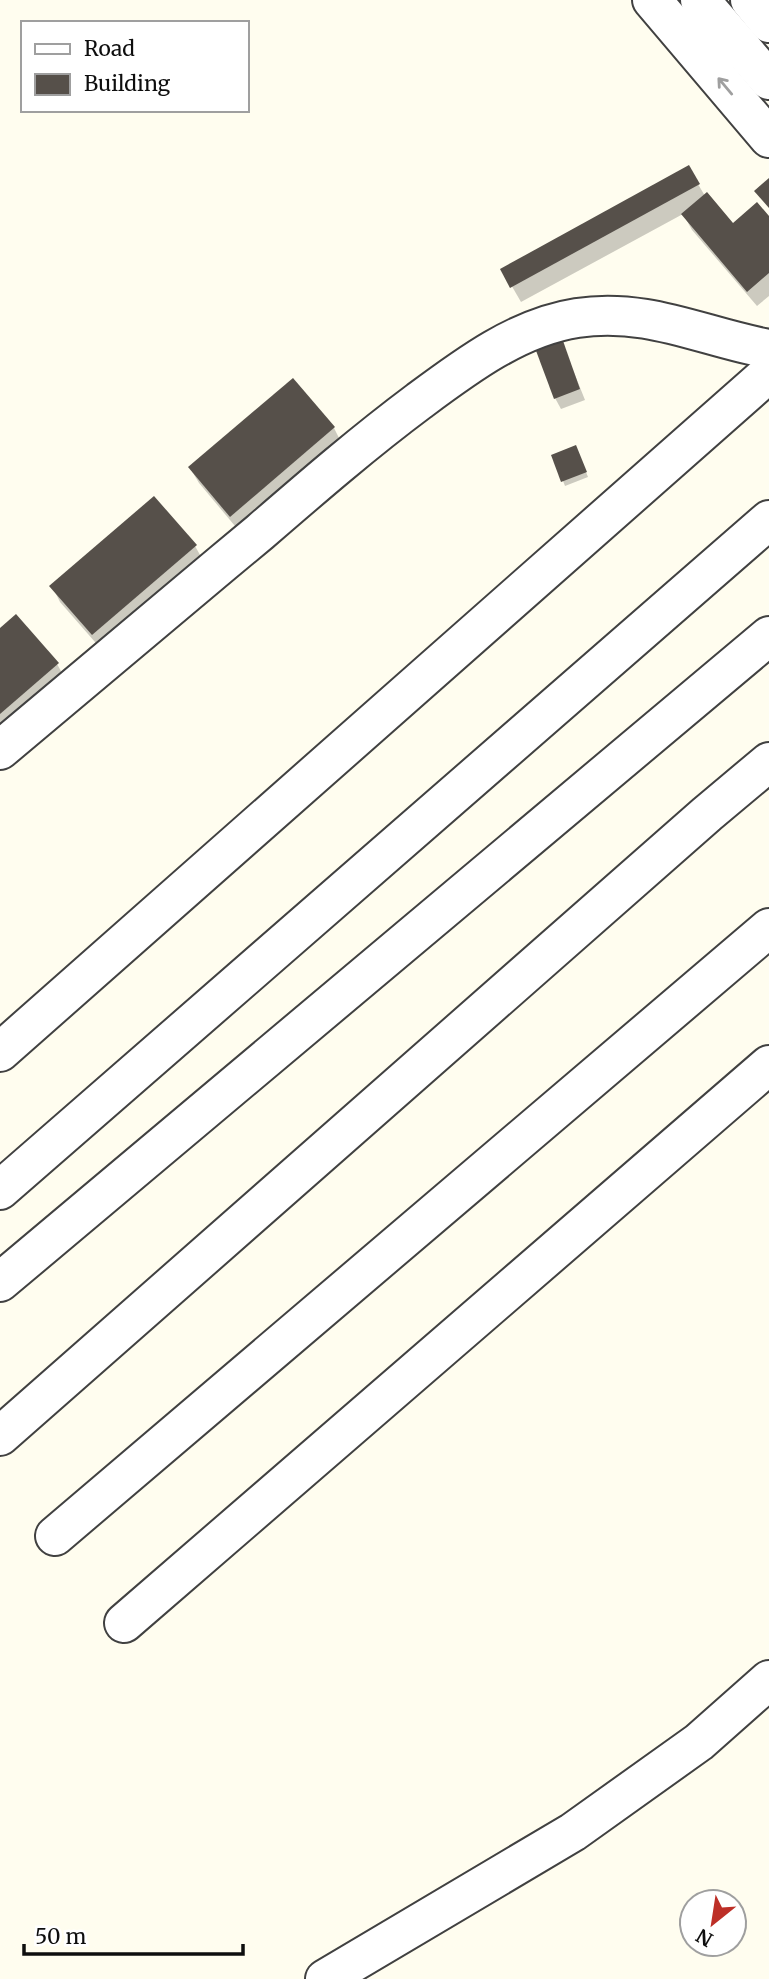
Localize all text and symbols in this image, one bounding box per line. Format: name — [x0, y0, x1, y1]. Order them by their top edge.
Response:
legend — [21, 21, 248, 112]
text: Road — [84, 35, 135, 62]
text: Building — [84, 70, 171, 97]
one-way arrow — [717, 77, 733, 95]
north arrow — [678, 1888, 748, 1958]
scale bar — [24, 1912, 243, 1956]
text: 50 m — [35, 1923, 86, 1950]
text: N — [692, 1924, 717, 1952]

